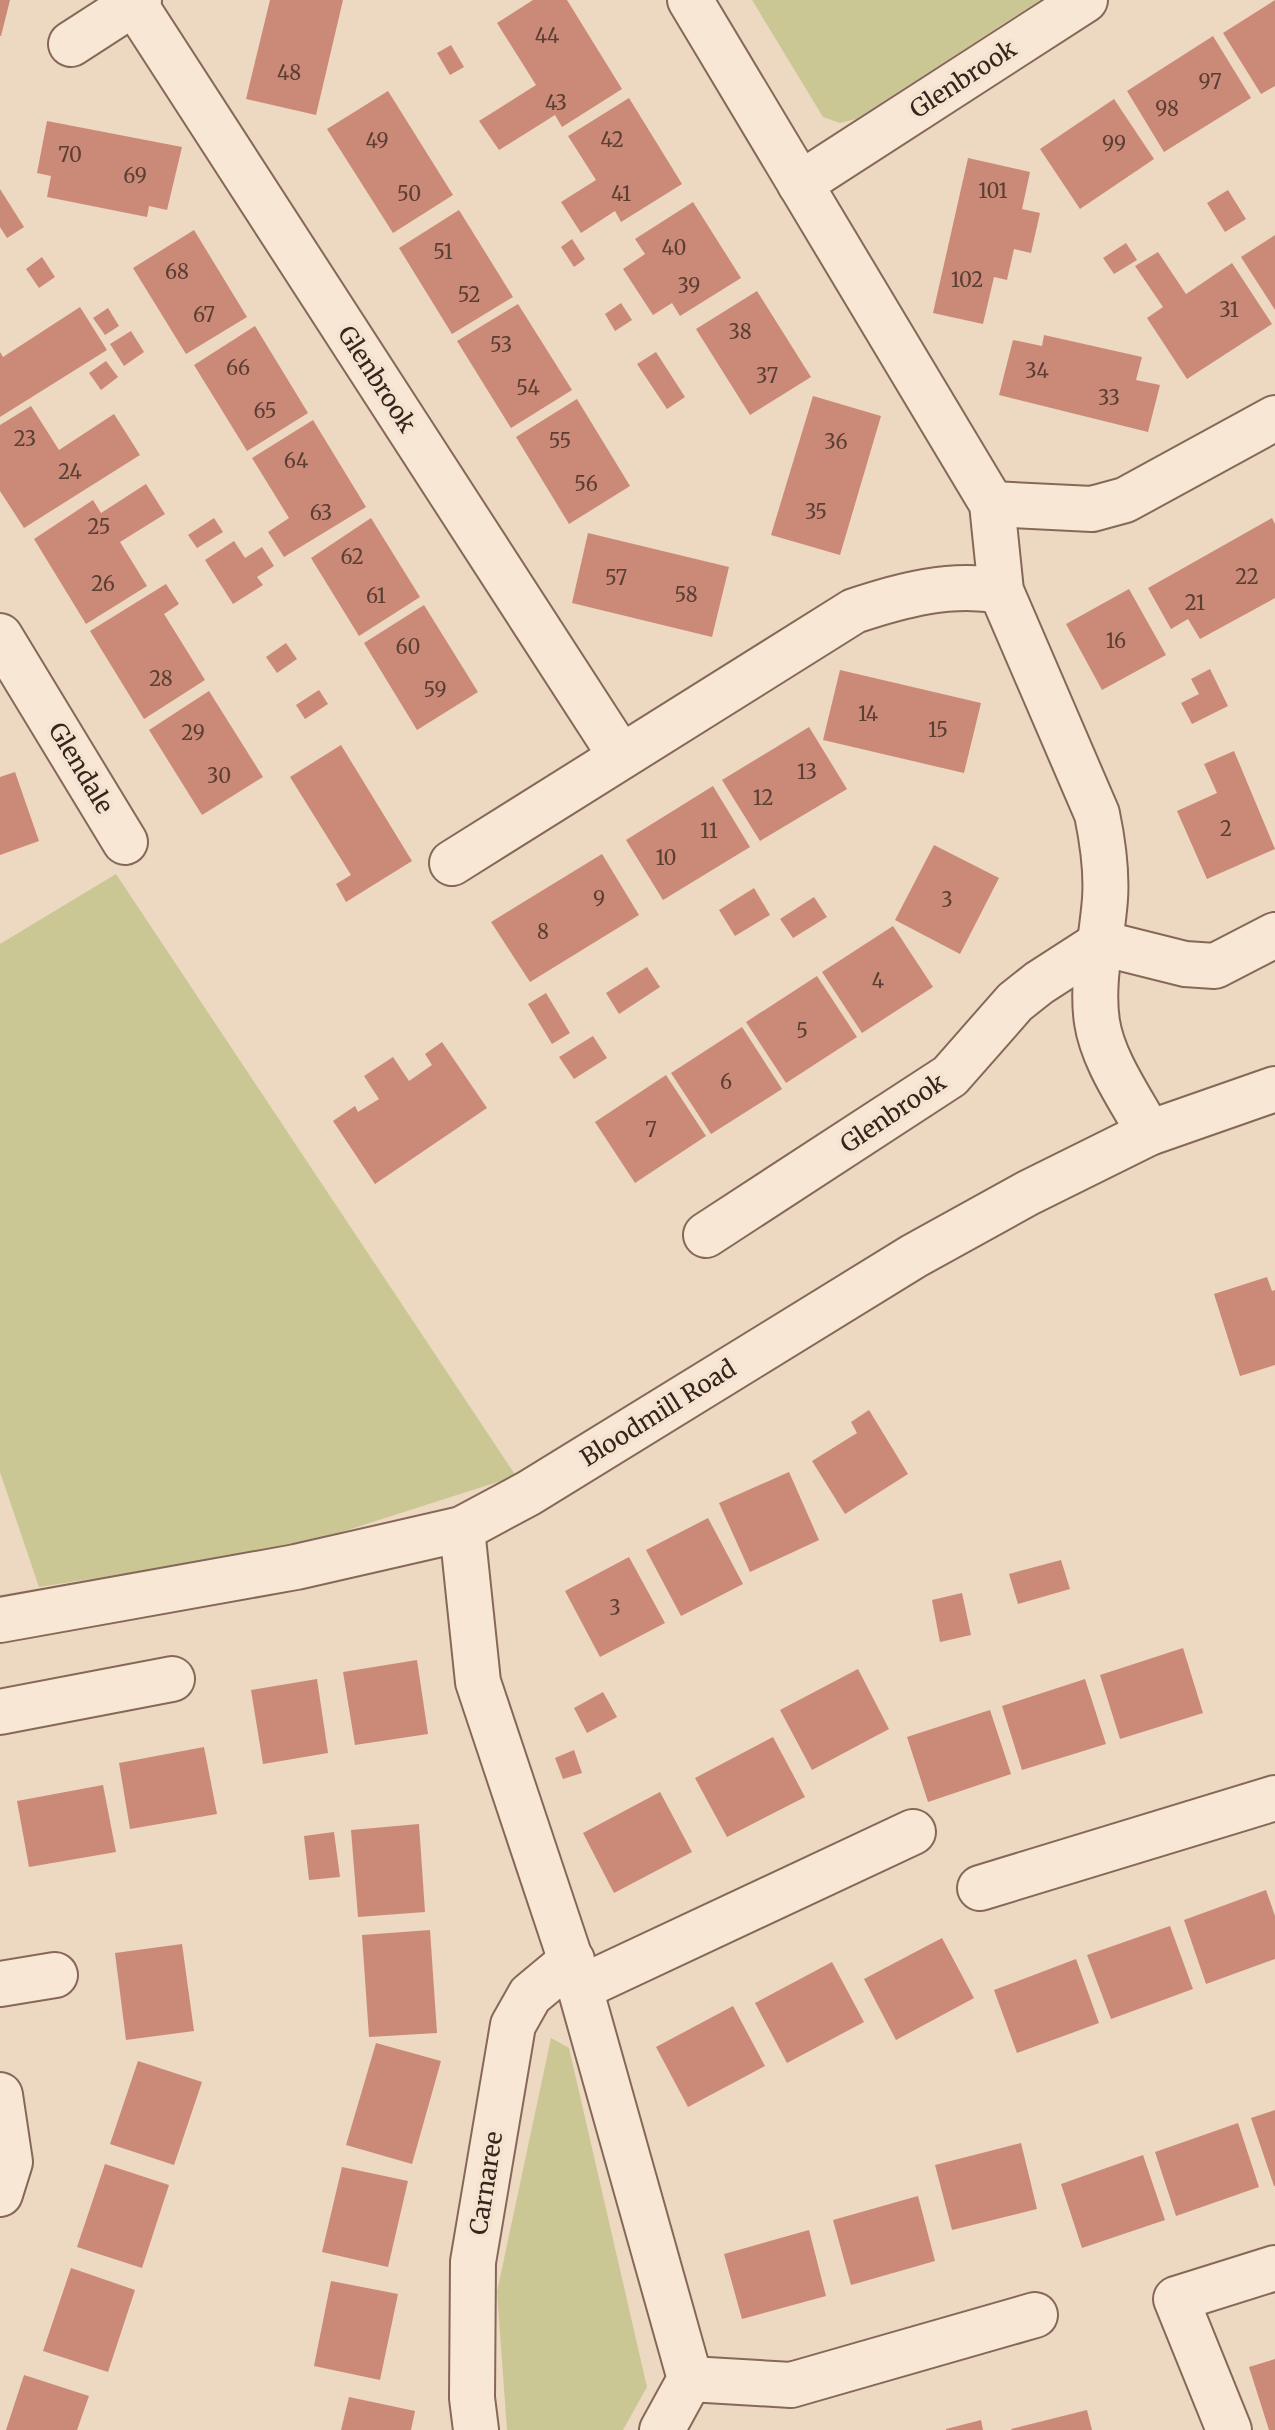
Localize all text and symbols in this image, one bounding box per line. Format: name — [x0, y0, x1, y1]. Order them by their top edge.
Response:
house number: 44 — [535, 23, 559, 48]
street label: Glenbrook — [904, 33, 1023, 125]
house number: 48 — [277, 60, 301, 85]
house number: 97 — [1198, 69, 1222, 94]
house number: 43 — [545, 90, 567, 115]
house number: 98 — [1155, 96, 1179, 121]
house number: 42 — [600, 127, 624, 152]
house number: 49 — [365, 128, 389, 153]
house number: 99 — [1102, 131, 1126, 156]
house number: 70 — [58, 142, 82, 167]
house number: 69 — [123, 163, 147, 188]
house number: 101 — [978, 178, 1008, 203]
house number: 50 — [397, 181, 421, 206]
house number: 41 — [611, 181, 631, 206]
house number: 40 — [662, 235, 686, 260]
house number: 51 — [433, 239, 453, 264]
house number: 68 — [165, 259, 189, 284]
house number: 102 — [951, 267, 983, 292]
house number: 39 — [678, 273, 700, 298]
house number: 52 — [458, 282, 480, 307]
house number: 31 — [1219, 297, 1239, 322]
house number: 67 — [193, 302, 215, 327]
house number: 38 — [728, 319, 752, 344]
street label: Glenbrook — [331, 320, 423, 439]
house number: 53 — [490, 332, 512, 357]
house number: 66 — [226, 355, 250, 380]
house number: 34 — [1025, 358, 1049, 383]
house number: 37 — [756, 363, 778, 388]
house number: 54 — [516, 375, 540, 400]
house number: 33 — [1098, 385, 1120, 410]
house number: 65 — [254, 398, 276, 423]
house number: 23 — [14, 426, 36, 451]
house number: 55 — [549, 428, 571, 453]
house number: 36 — [824, 429, 848, 454]
house number: 64 — [284, 448, 308, 473]
house number: 24 — [58, 459, 82, 484]
house number: 56 — [574, 471, 598, 496]
house number: 35 — [805, 499, 827, 524]
house number: 63 — [310, 500, 332, 525]
house number: 25 — [88, 514, 110, 539]
house number: 62 — [340, 544, 364, 569]
house number: 22 — [1235, 564, 1259, 589]
house number: 57 — [605, 565, 627, 590]
house number: 26 — [91, 571, 115, 596]
house number: 58 — [674, 582, 698, 607]
house number: 61 — [366, 583, 386, 608]
house number: 21 — [1185, 590, 1205, 615]
house number: 16 — [1106, 628, 1126, 653]
house number: 60 — [396, 634, 420, 659]
house number: 28 — [149, 666, 173, 691]
house number: 59 — [423, 677, 447, 702]
house number: 14 — [858, 701, 878, 726]
street label: Glendale — [42, 717, 120, 819]
house number: 15 — [928, 717, 948, 742]
house number: 29 — [181, 720, 205, 745]
house number: 13 — [797, 759, 817, 784]
house number: 30 — [207, 763, 231, 788]
house number: 12 — [753, 785, 773, 810]
house number: 2 — [1220, 816, 1232, 841]
house number: 11 — [700, 818, 718, 843]
house number: 10 — [655, 845, 677, 870]
house number: 9 — [593, 886, 605, 911]
house number: 3 — [941, 887, 953, 912]
house number: 8 — [537, 919, 549, 944]
house number: 4 — [872, 968, 884, 993]
house number: 5 — [796, 1018, 808, 1043]
street label: Glenbrook — [834, 1066, 952, 1160]
house number: 6 — [720, 1069, 732, 1094]
house number: 7 — [645, 1117, 657, 1142]
street label: Bloodmill Road — [575, 1353, 741, 1473]
house number: 3 — [609, 1595, 621, 1620]
street label: Carnaree — [463, 2129, 509, 2237]

